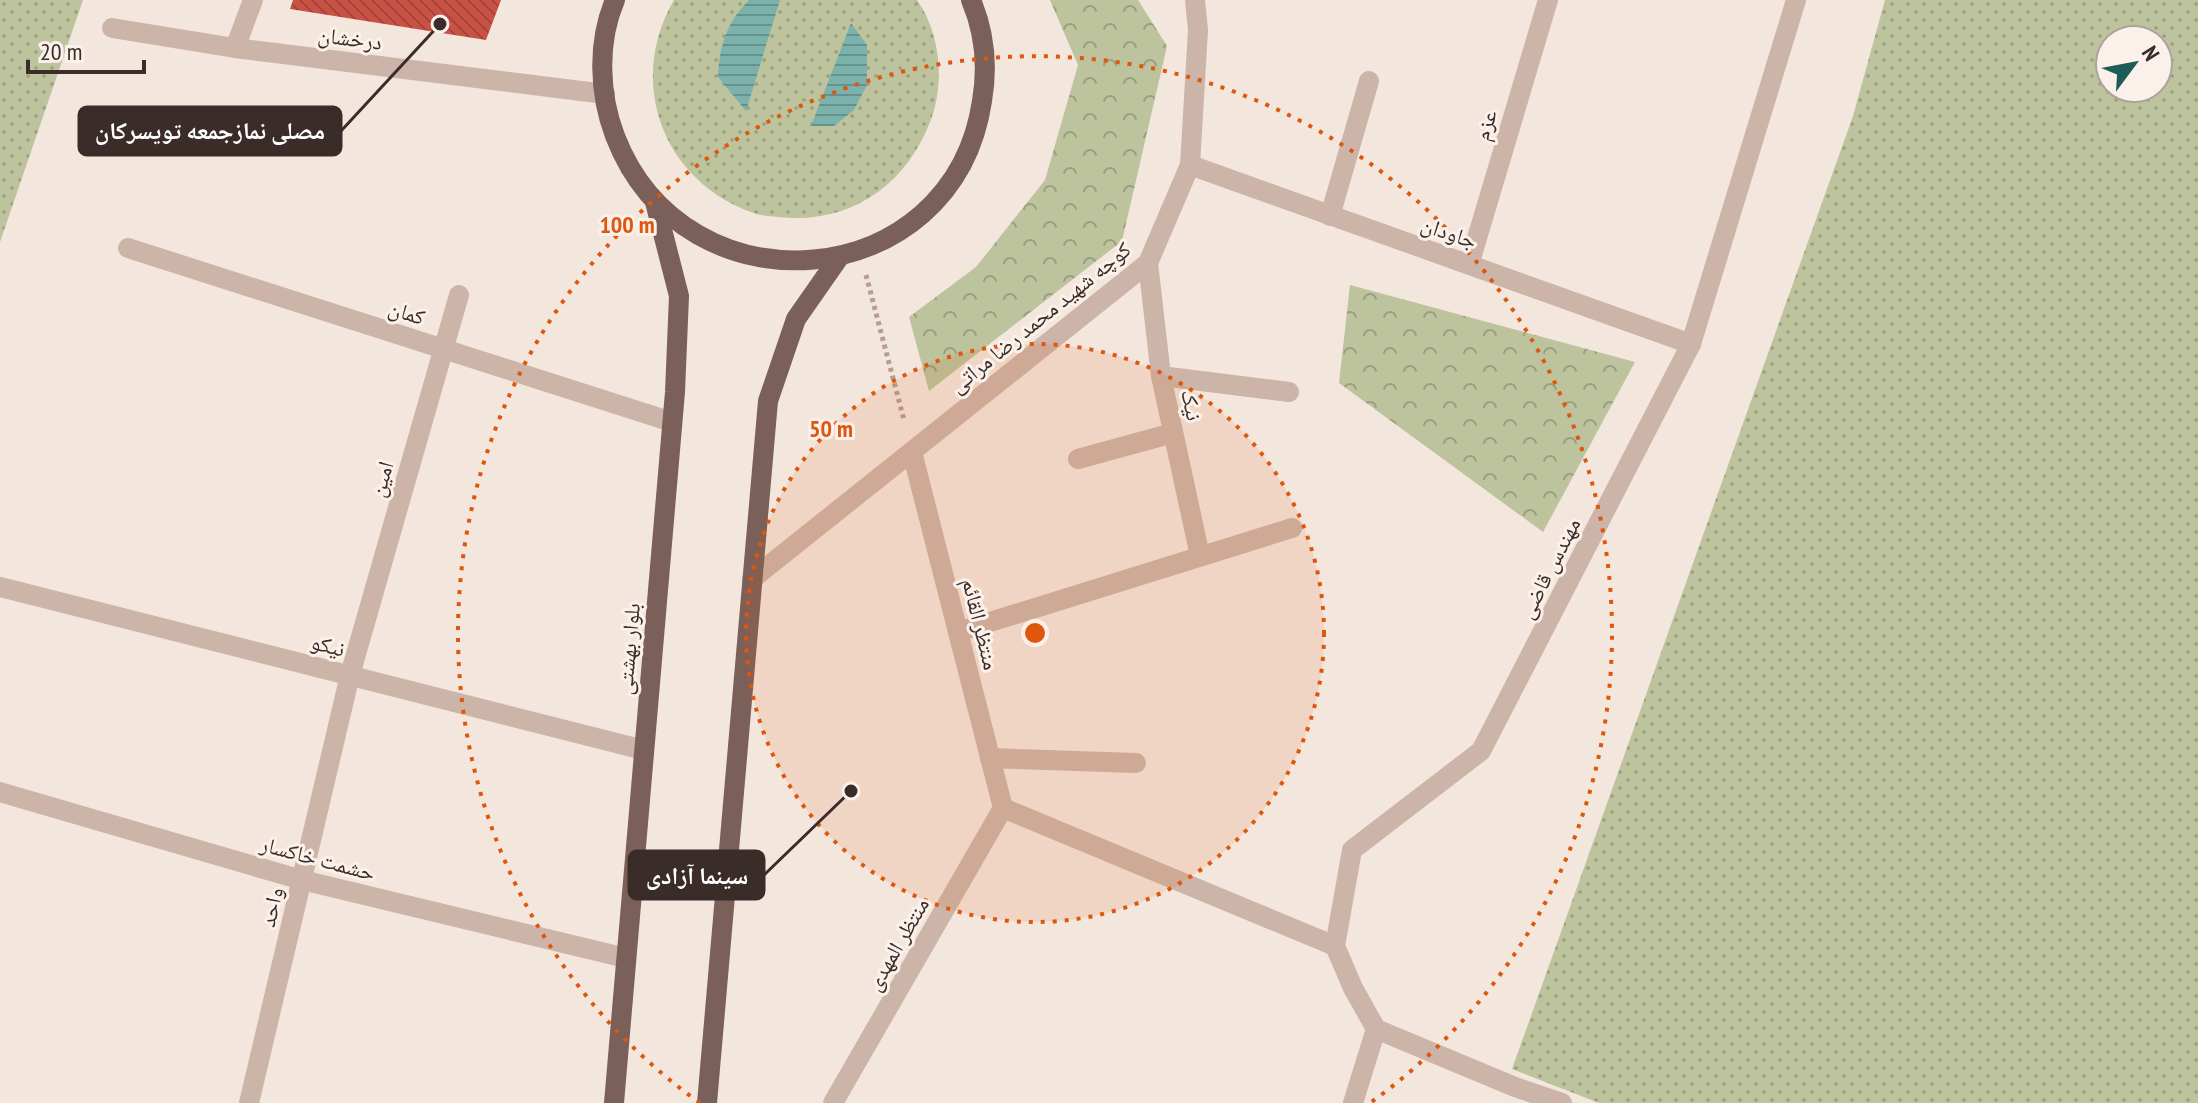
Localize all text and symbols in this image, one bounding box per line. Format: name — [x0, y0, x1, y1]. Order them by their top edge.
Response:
street label: درخشان — [316, 20, 384, 56]
scale bar — [28, 24, 144, 74]
north arrow — [2094, 24, 2174, 104]
text: 20 m — [40, 36, 82, 67]
text: N — [2136, 41, 2166, 66]
street label: عزم — [1467, 106, 1504, 144]
callout: مصلی نمازجمعه تویسرکان — [79, 107, 341, 155]
text: مصلی نمازجمعه تویسرکان — [95, 115, 325, 146]
text: 100 m — [599, 209, 655, 240]
street label: جاودان — [1417, 209, 1481, 255]
street label: کوچه شهید محمد رضا مراتی — [944, 235, 1136, 399]
street label: کمان — [385, 293, 429, 331]
street label: نیک — [1175, 387, 1209, 423]
text: 50 m — [809, 413, 853, 444]
street label: امین — [363, 458, 399, 500]
street label: مهندس قاضی — [1512, 513, 1586, 623]
street label: منتظر القائم — [955, 575, 1006, 673]
street label: بلوار بهشتی — [610, 602, 646, 696]
centre of rings — [1021, 619, 1049, 647]
street label: نیکو — [308, 627, 348, 663]
street label: حشمت خاکسار — [257, 829, 378, 887]
callout: سینما آزادی — [629, 851, 764, 899]
text: سینما آزادی — [646, 860, 748, 891]
street label: واحد — [253, 884, 289, 930]
street label: منتظر المهدی — [859, 892, 935, 996]

